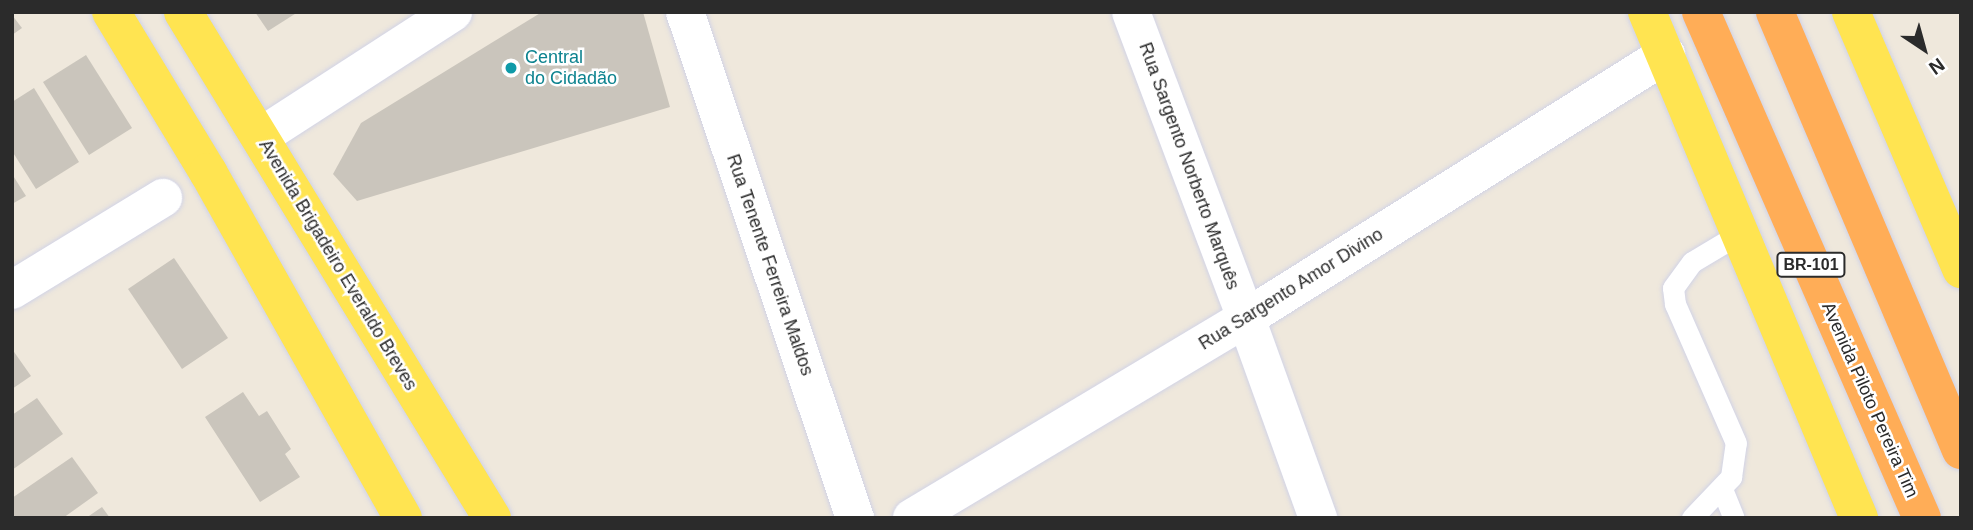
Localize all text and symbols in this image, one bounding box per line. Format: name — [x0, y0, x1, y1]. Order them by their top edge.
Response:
north arrow — [1889, 14, 1959, 84]
street label: Rua Sargento Norberto Marquês — [1134, 40, 1244, 292]
place label: Central do Cidadão — [525, 47, 617, 90]
text: N — [1925, 54, 1948, 79]
marker: Central do Cidadão — [503, 60, 519, 76]
street label: Avenida Brigadeiro Everaldo Breves — [254, 136, 422, 394]
street label: Rua Tenente Ferreira Maldos — [722, 151, 818, 379]
street label: Rua Sargento Amor Divino — [1194, 223, 1388, 355]
road number: BR-101 — [1776, 252, 1846, 278]
street label: Avenida Piloto Pereira Tim — [1817, 299, 1923, 501]

